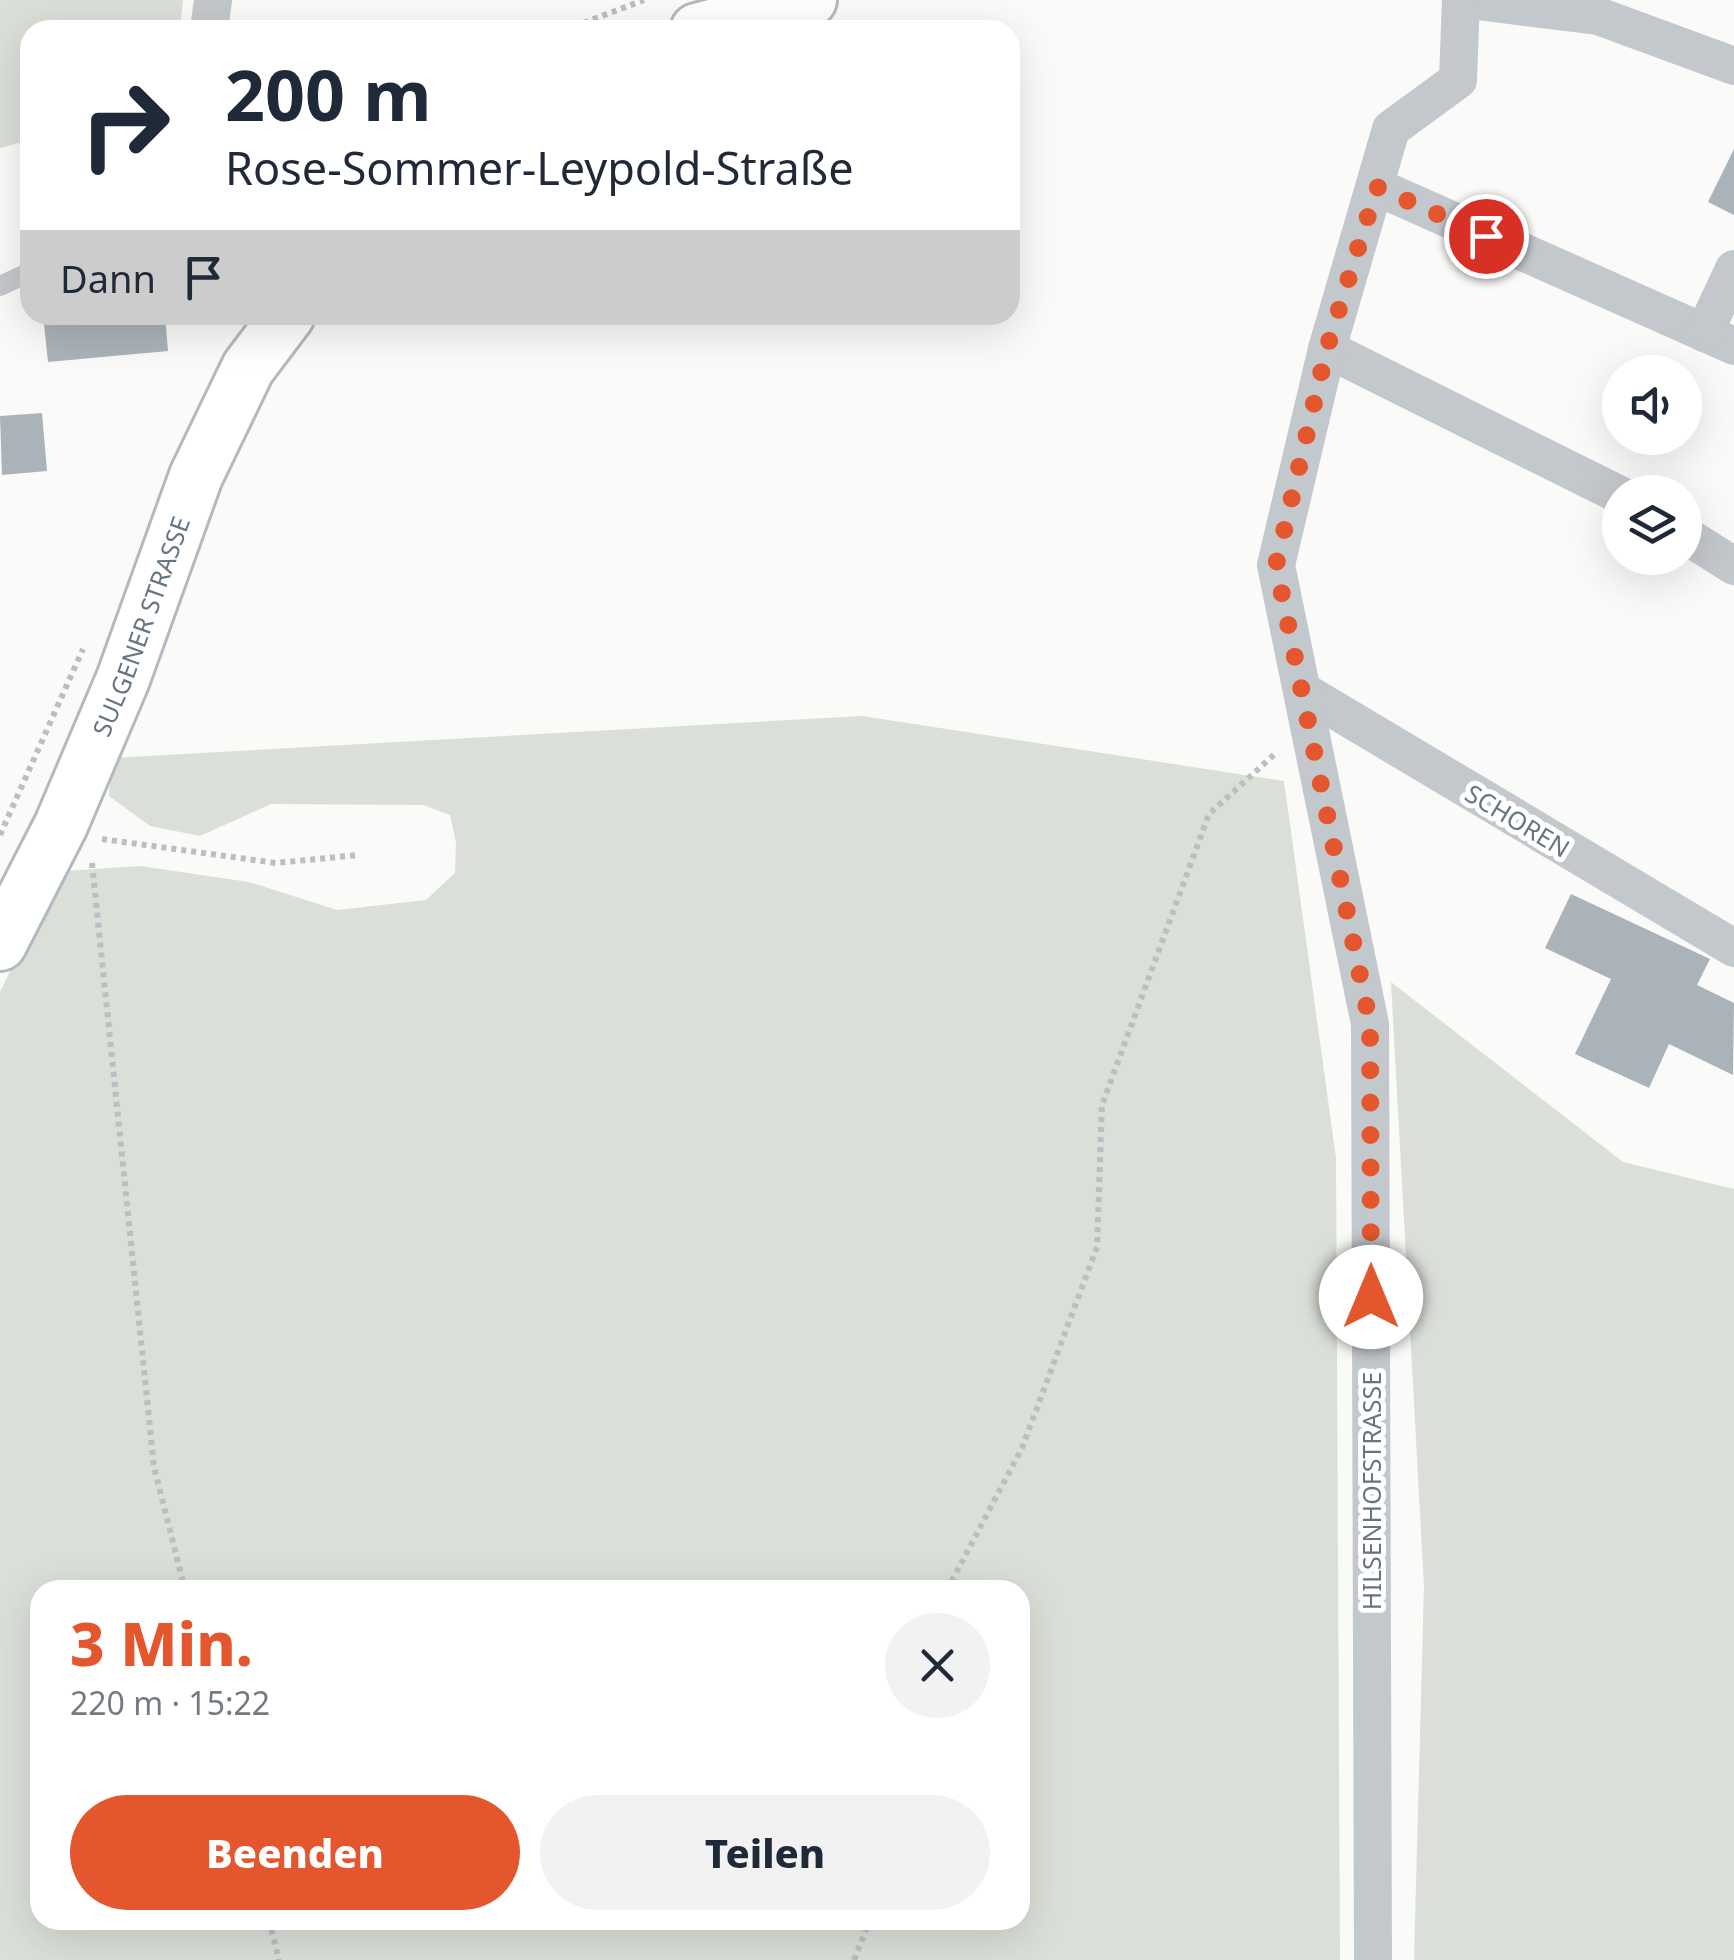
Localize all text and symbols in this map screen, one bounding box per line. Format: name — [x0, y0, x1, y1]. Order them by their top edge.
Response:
text: 200 m — [225, 46, 432, 142]
icon: right — [60, 60, 190, 190]
text: Rose-Sommer-Leypold-Straße — [225, 137, 854, 198]
pin — [1444, 194, 1529, 279]
icon: arrive — [1459, 209, 1514, 264]
icon: arrive — [176, 250, 231, 305]
text: Dann — [60, 252, 156, 304]
map controls — [1602, 355, 1702, 575]
button: sound — [1602, 355, 1702, 455]
button: layers — [1602, 475, 1702, 575]
street label: SULGENER STRASSE — [84, 512, 197, 741]
street label: SCHOREN — [1460, 776, 1576, 864]
position arrow — [1319, 1245, 1423, 1349]
street label: HILSENHOFSTRASSE — [1354, 1372, 1388, 1610]
text: 3 Min. — [70, 1602, 253, 1684]
button: close — [885, 1613, 990, 1718]
text: 220 m · 15:22 — [70, 1681, 270, 1724]
button: Beenden — [70, 1795, 520, 1910]
button: Teilen — [540, 1795, 990, 1910]

